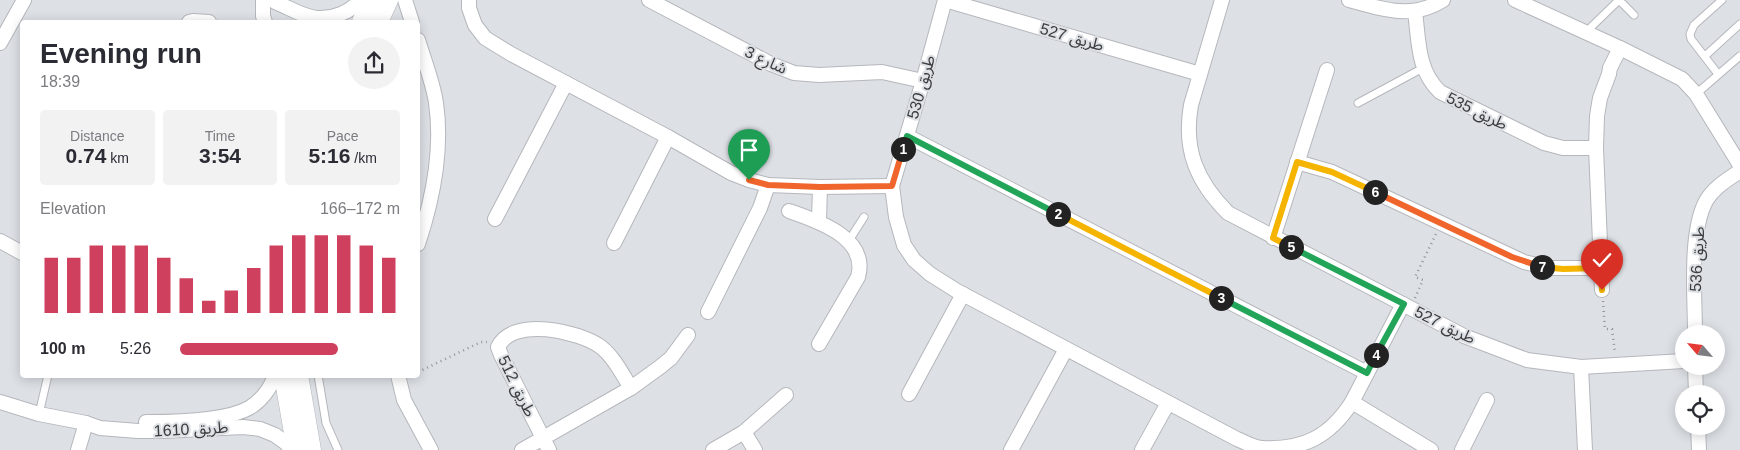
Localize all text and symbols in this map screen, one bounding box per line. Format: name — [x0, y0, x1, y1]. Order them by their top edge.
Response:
street label: طريق 527 — [1038, 20, 1106, 56]
button: share — [348, 37, 400, 89]
text: Evening run — [40, 38, 202, 69]
street label: شارع 3 — [741, 43, 790, 81]
street label: طريق 530 — [904, 53, 940, 121]
text: 18:39 — [40, 73, 80, 90]
street label: طريق 535 — [1443, 89, 1510, 135]
text: Distance — [70, 128, 125, 144]
text: Time — [205, 128, 235, 144]
text: Pace — [327, 128, 359, 144]
pin — [728, 129, 770, 180]
icon: arrive — [735, 136, 763, 164]
pin: 1 — [890, 136, 916, 162]
text: 1 — [900, 141, 907, 157]
text: 0.74 — [66, 144, 106, 167]
text: 3:54 — [199, 144, 241, 167]
text: 5:16 — [308, 144, 350, 167]
text: km — [106, 150, 129, 166]
text: /km — [350, 150, 377, 166]
pin: 6 — [1362, 180, 1388, 204]
text: 6 — [1372, 184, 1379, 200]
text: Elevation — [40, 200, 106, 217]
text: 166–172 m — [320, 200, 400, 217]
pin: 2 — [1046, 202, 1070, 226]
text: 2 — [1055, 206, 1062, 222]
street label: طريق 536 — [1687, 226, 1709, 292]
pin: 5 — [1278, 234, 1304, 260]
text: 5 — [1288, 239, 1295, 255]
pin — [1581, 239, 1623, 290]
icon: check — [1588, 246, 1616, 274]
pin: 7 — [1530, 254, 1554, 280]
text: 7 — [1539, 259, 1546, 275]
pin: 3 — [1208, 286, 1234, 310]
text: 3 — [1218, 290, 1225, 306]
street label: طريق 527 — [1411, 303, 1478, 349]
north arrow — [1675, 325, 1725, 375]
map controls — [1675, 325, 1725, 435]
text: 100 m — [40, 340, 85, 357]
text: 5:26 — [120, 340, 151, 357]
pin: 4 — [1364, 342, 1388, 368]
text: 4 — [1373, 347, 1380, 363]
street label: طريق 512 — [493, 353, 539, 420]
button: locate — [1675, 385, 1725, 435]
street label: طريق 1610 — [153, 419, 229, 441]

